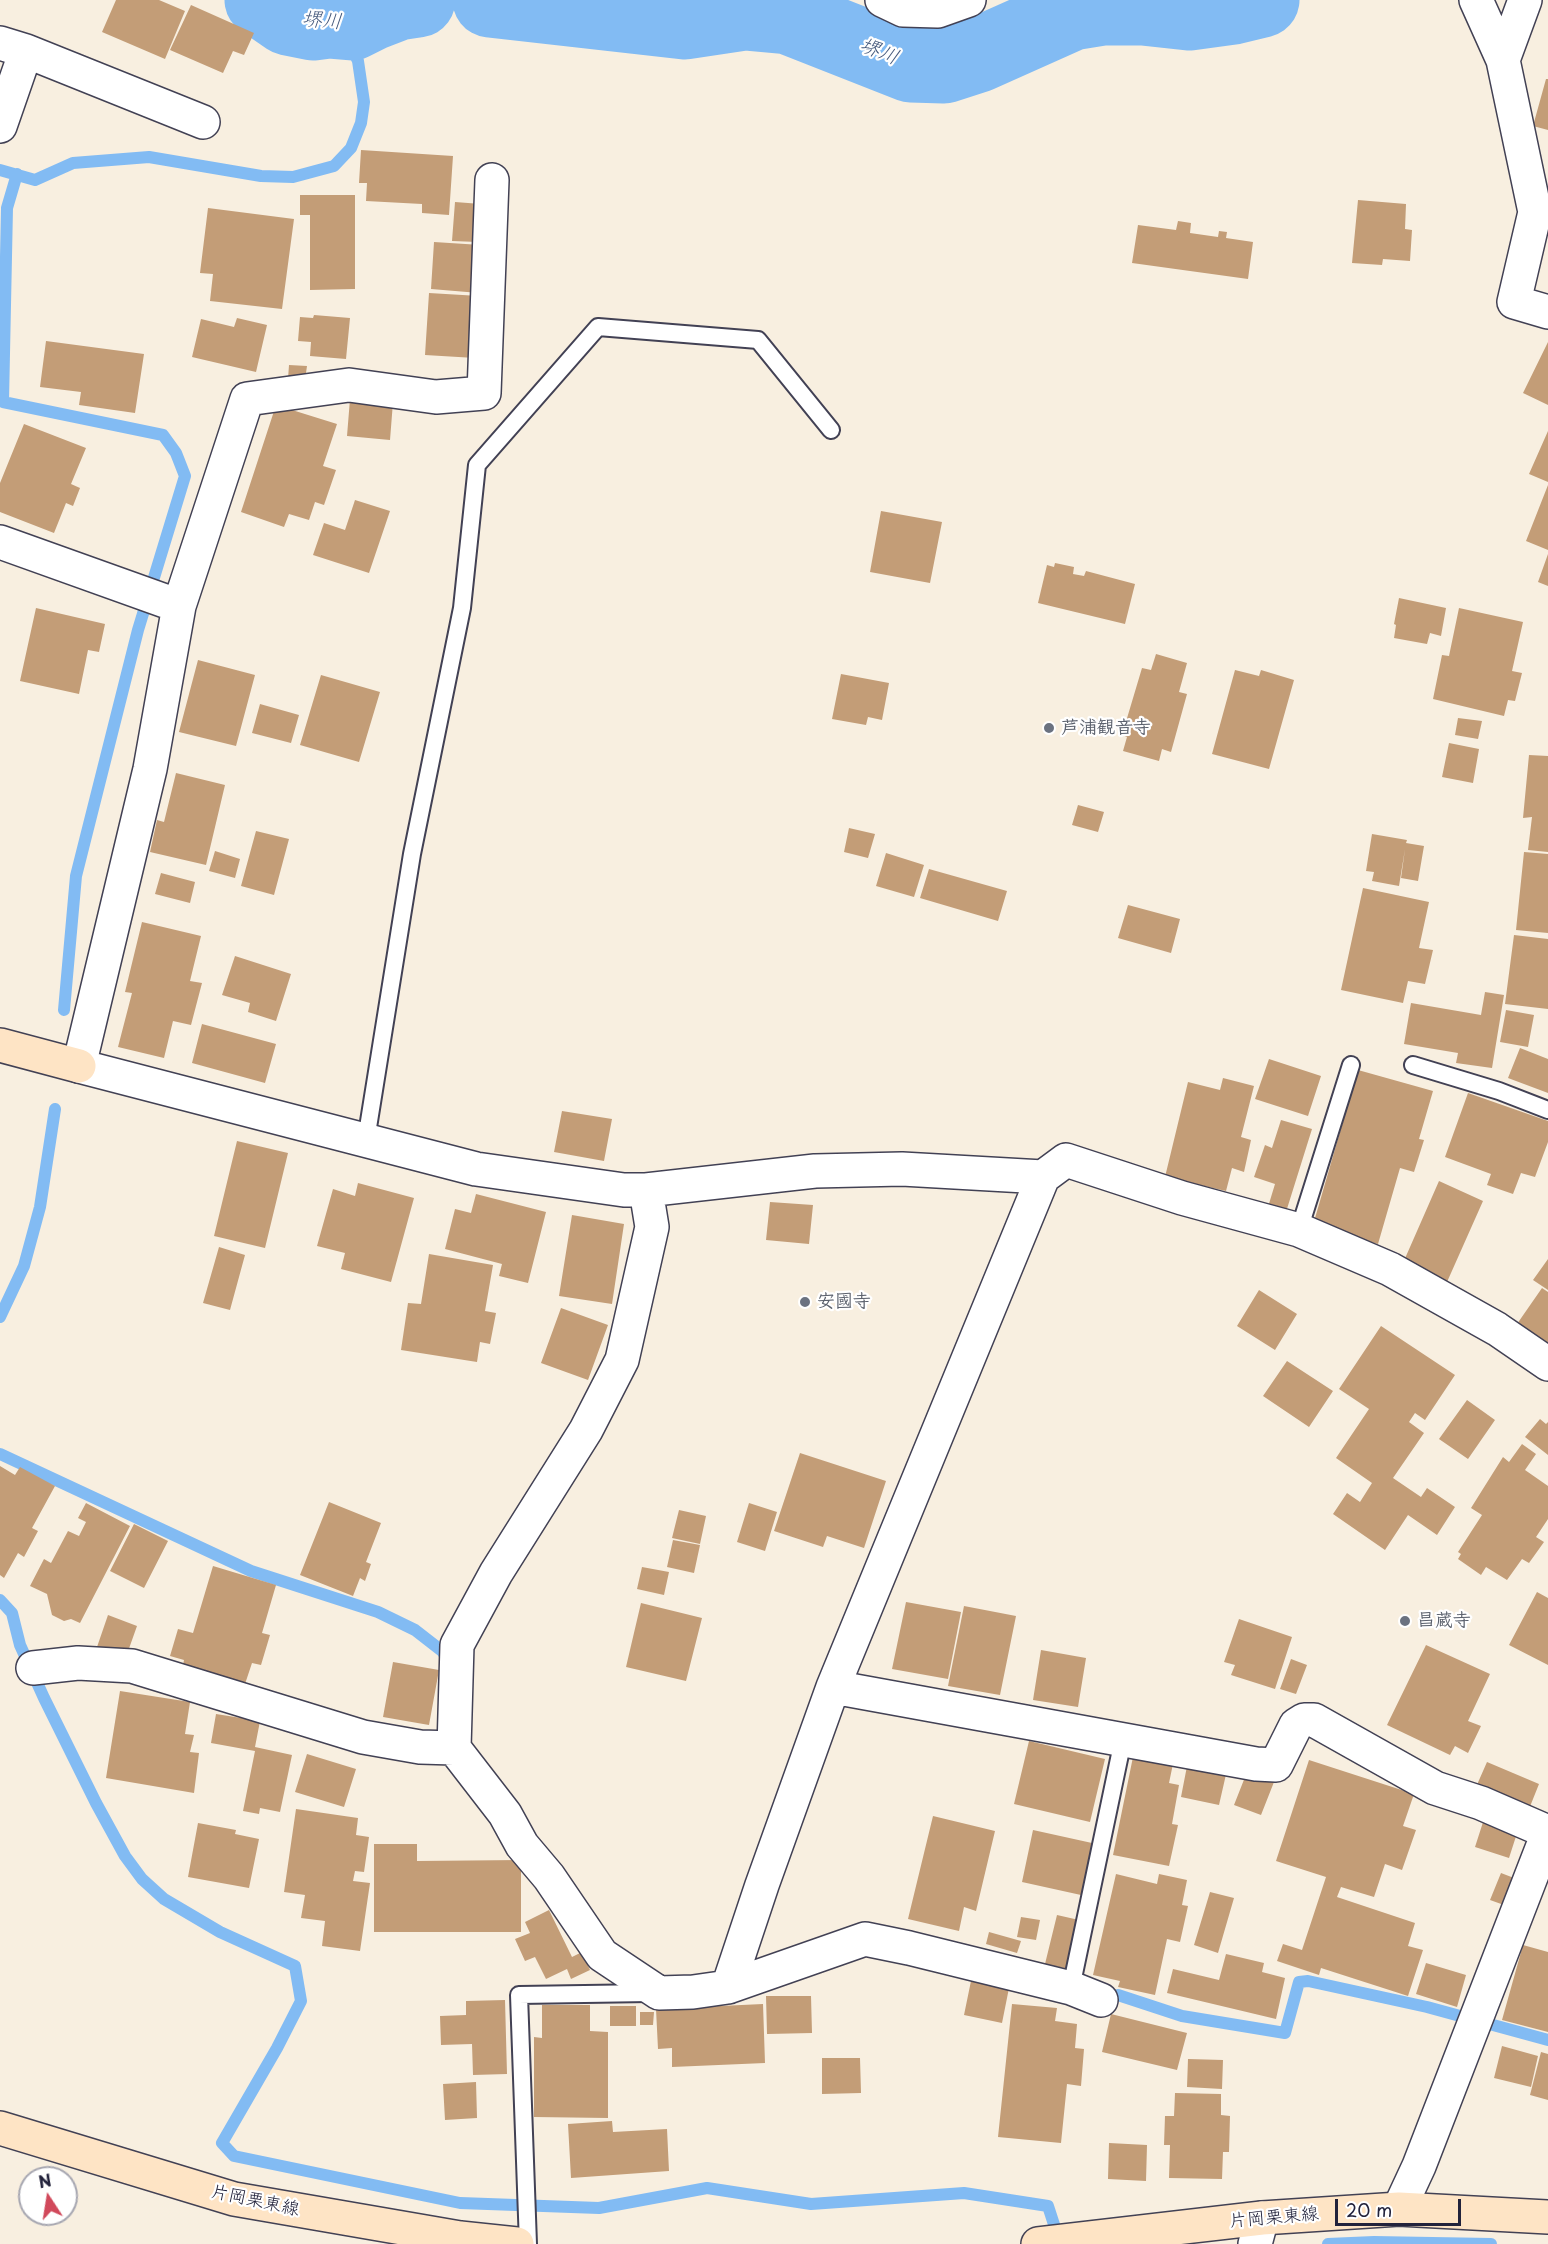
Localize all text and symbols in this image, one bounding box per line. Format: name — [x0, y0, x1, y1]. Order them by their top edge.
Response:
water label: 堺川 — [301, 7, 343, 35]
water label: 堺川 — [856, 33, 902, 71]
place label: 芦浦観音寺 — [1061, 717, 1151, 739]
marker: 芦浦観音寺 — [1042, 721, 1056, 735]
place label: 安國寺 — [817, 1291, 871, 1313]
marker: 安國寺 — [798, 1295, 812, 1309]
place label: 昌蔵寺 — [1417, 1610, 1471, 1632]
marker: 昌蔵寺 — [1398, 1614, 1412, 1628]
north arrow — [18, 2166, 78, 2226]
text: N — [36, 2167, 53, 2193]
street label: 片岡栗東線 — [209, 2181, 301, 2221]
scale bar — [1338, 2187, 1464, 2225]
text: 20 m — [1346, 2196, 1392, 2223]
street label: 片岡栗東線 — [1228, 2203, 1320, 2233]

